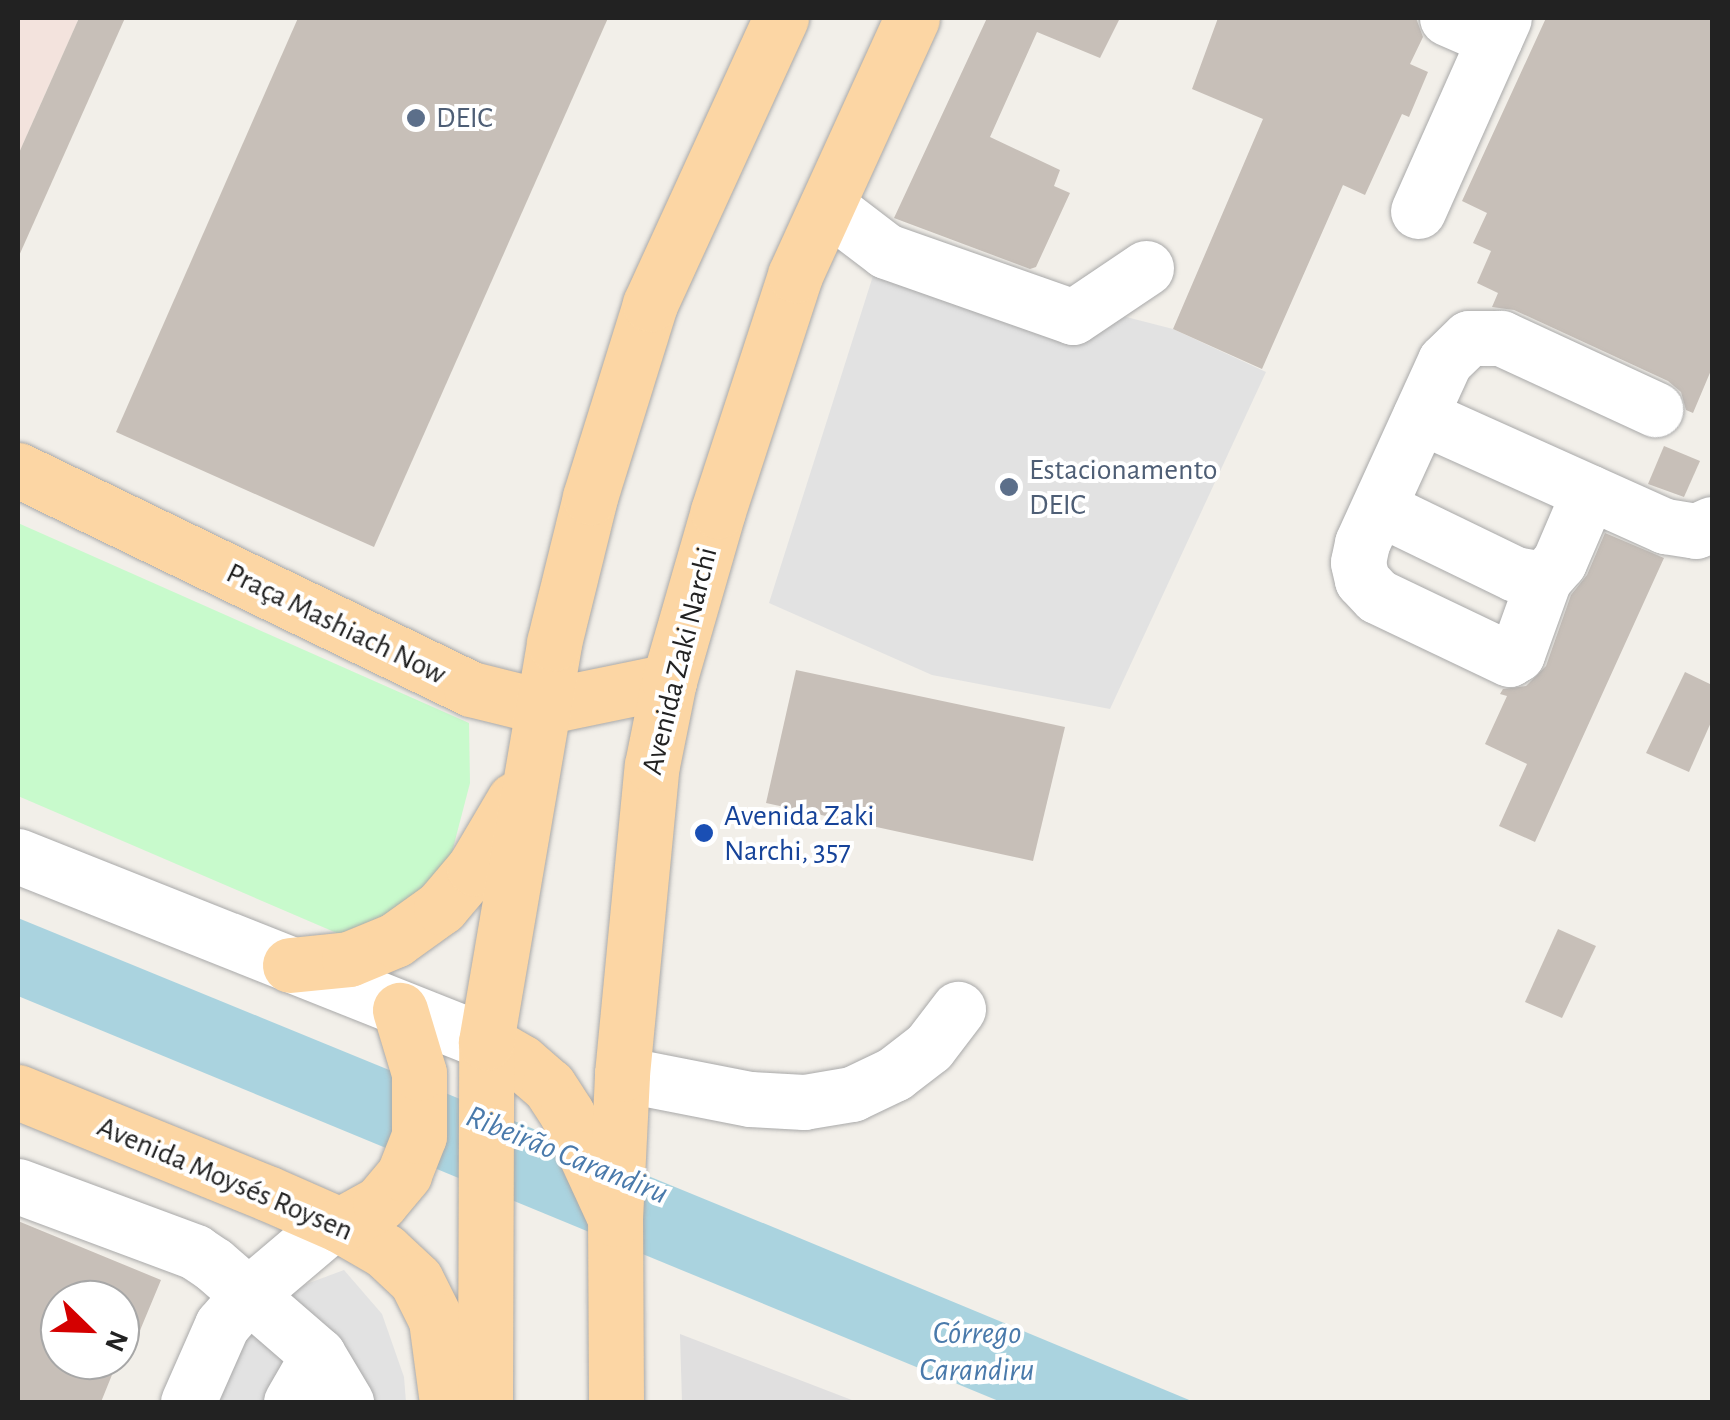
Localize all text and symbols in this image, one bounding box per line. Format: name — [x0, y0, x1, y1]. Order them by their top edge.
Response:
place label: DEIC — [436, 100, 493, 136]
marker: DEIC — [405, 107, 427, 129]
place label: Estacionamento DEIC — [1029, 452, 1217, 522]
marker: Estacionamento DEIC — [998, 476, 1020, 498]
street label: Avenida Zaki Narchi — [634, 544, 726, 778]
street label: Praça Mashiach Now — [220, 555, 452, 693]
place label: Avenida Zaki Narchi, 357 — [724, 798, 875, 868]
marker: Avenida Zaki Narchi, 357 — [693, 822, 715, 844]
water label: Ribeirão Carandiru — [460, 1097, 674, 1213]
street label: Avenida Moysés Roysen — [92, 1109, 358, 1249]
north arrow — [40, 1280, 140, 1380]
water label: Córrego Carandiru — [919, 1315, 1035, 1390]
text: N — [99, 1327, 132, 1355]

